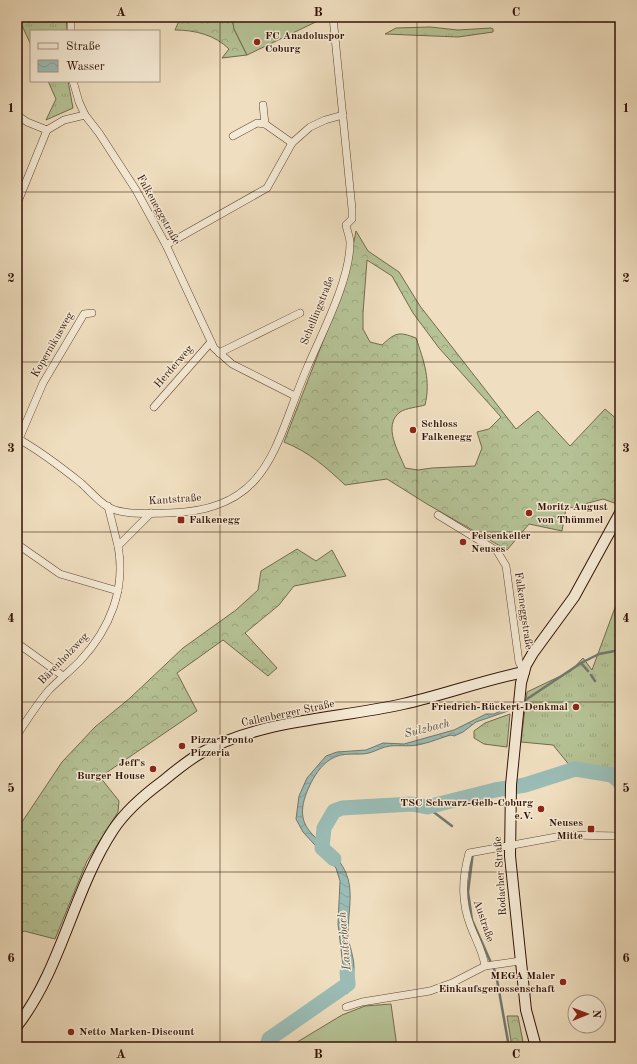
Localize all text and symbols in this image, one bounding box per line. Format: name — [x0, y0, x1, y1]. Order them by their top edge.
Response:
text: A — [116, 6, 126, 19]
text: B — [313, 6, 323, 19]
text: C — [512, 6, 520, 19]
legend — [30, 30, 160, 82]
place label: FC Anadoluspor Coburg — [265, 31, 345, 55]
marker: FC Anadoluspor Coburg — [252, 37, 262, 47]
text: Straße — [66, 41, 101, 53]
text: Wasser — [66, 61, 105, 73]
text: 1 — [7, 102, 15, 115]
text: 1 — [622, 102, 630, 115]
street label: Falkeneggstraße — [134, 173, 182, 247]
text: 2 — [7, 272, 15, 285]
text: 2 — [622, 272, 630, 285]
street label: Schellingstraße — [299, 275, 337, 347]
street label: Kopernikusweg — [30, 310, 76, 380]
street label: Herderweg — [153, 344, 195, 390]
place label: Schloss Falkenegg — [421, 419, 472, 443]
marker: Schloss Falkenegg — [408, 425, 418, 435]
text: 3 — [7, 442, 15, 455]
text: 3 — [622, 442, 630, 455]
street label: Kantstraße — [148, 493, 202, 507]
place label: Moritz August von Thümmel — [537, 502, 608, 526]
marker: Moritz August von Thümmel — [524, 508, 534, 518]
marker: Falkenegg — [176, 515, 186, 525]
place label: Falkenegg — [189, 515, 240, 526]
place label: Felsenkeller Neuses — [471, 531, 531, 555]
marker: Felsenkeller Neuses — [458, 537, 468, 547]
street label: Falkeneggstraße — [512, 572, 534, 650]
text: 4 — [7, 612, 15, 625]
text: 4 — [622, 612, 630, 625]
street label: Bärenholzweg — [37, 631, 91, 687]
street label: Callenberger Straße — [240, 699, 336, 729]
place label: Friedrich-Rückert-Denkmal — [431, 702, 569, 713]
marker: Friedrich-Rückert-Denkmal — [571, 702, 581, 712]
water label: Sulzbach — [403, 718, 451, 740]
place label: Pizza Pronto Pizzeria — [190, 735, 254, 759]
marker: Pizza Pronto Pizzeria — [177, 741, 187, 751]
place label: Jeff's Burger House — [77, 758, 145, 782]
marker: Jeff's Burger House — [148, 764, 158, 774]
text: 5 — [7, 782, 15, 795]
text: 5 — [622, 782, 630, 795]
place label: TSC Schwarz-Gelb-Coburg e.V. — [400, 798, 533, 822]
marker: TSC Schwarz-Gelb-Coburg e.V. — [536, 804, 546, 814]
place label: Neuses Mitte — [549, 818, 583, 842]
marker: Neuses Mitte — [586, 824, 596, 834]
street label: Rodacher Straße — [493, 836, 509, 916]
street label: Austraße — [471, 899, 495, 943]
water label: Lauterbach — [336, 911, 354, 972]
text: 6 — [7, 952, 15, 965]
text: 6 — [622, 952, 630, 965]
place label: MEGA Maler Einkaufsgenossenschaft — [438, 971, 555, 995]
marker: MEGA Maler Einkaufsgenossenschaft — [558, 977, 568, 987]
north arrow — [567, 994, 607, 1034]
text: N — [590, 1010, 601, 1019]
marker: Netto Marken-Discount — [66, 1027, 76, 1037]
place label: Netto Marken-Discount — [79, 1027, 194, 1038]
text: A — [116, 1048, 126, 1061]
text: B — [313, 1048, 323, 1061]
text: C — [512, 1048, 520, 1061]

